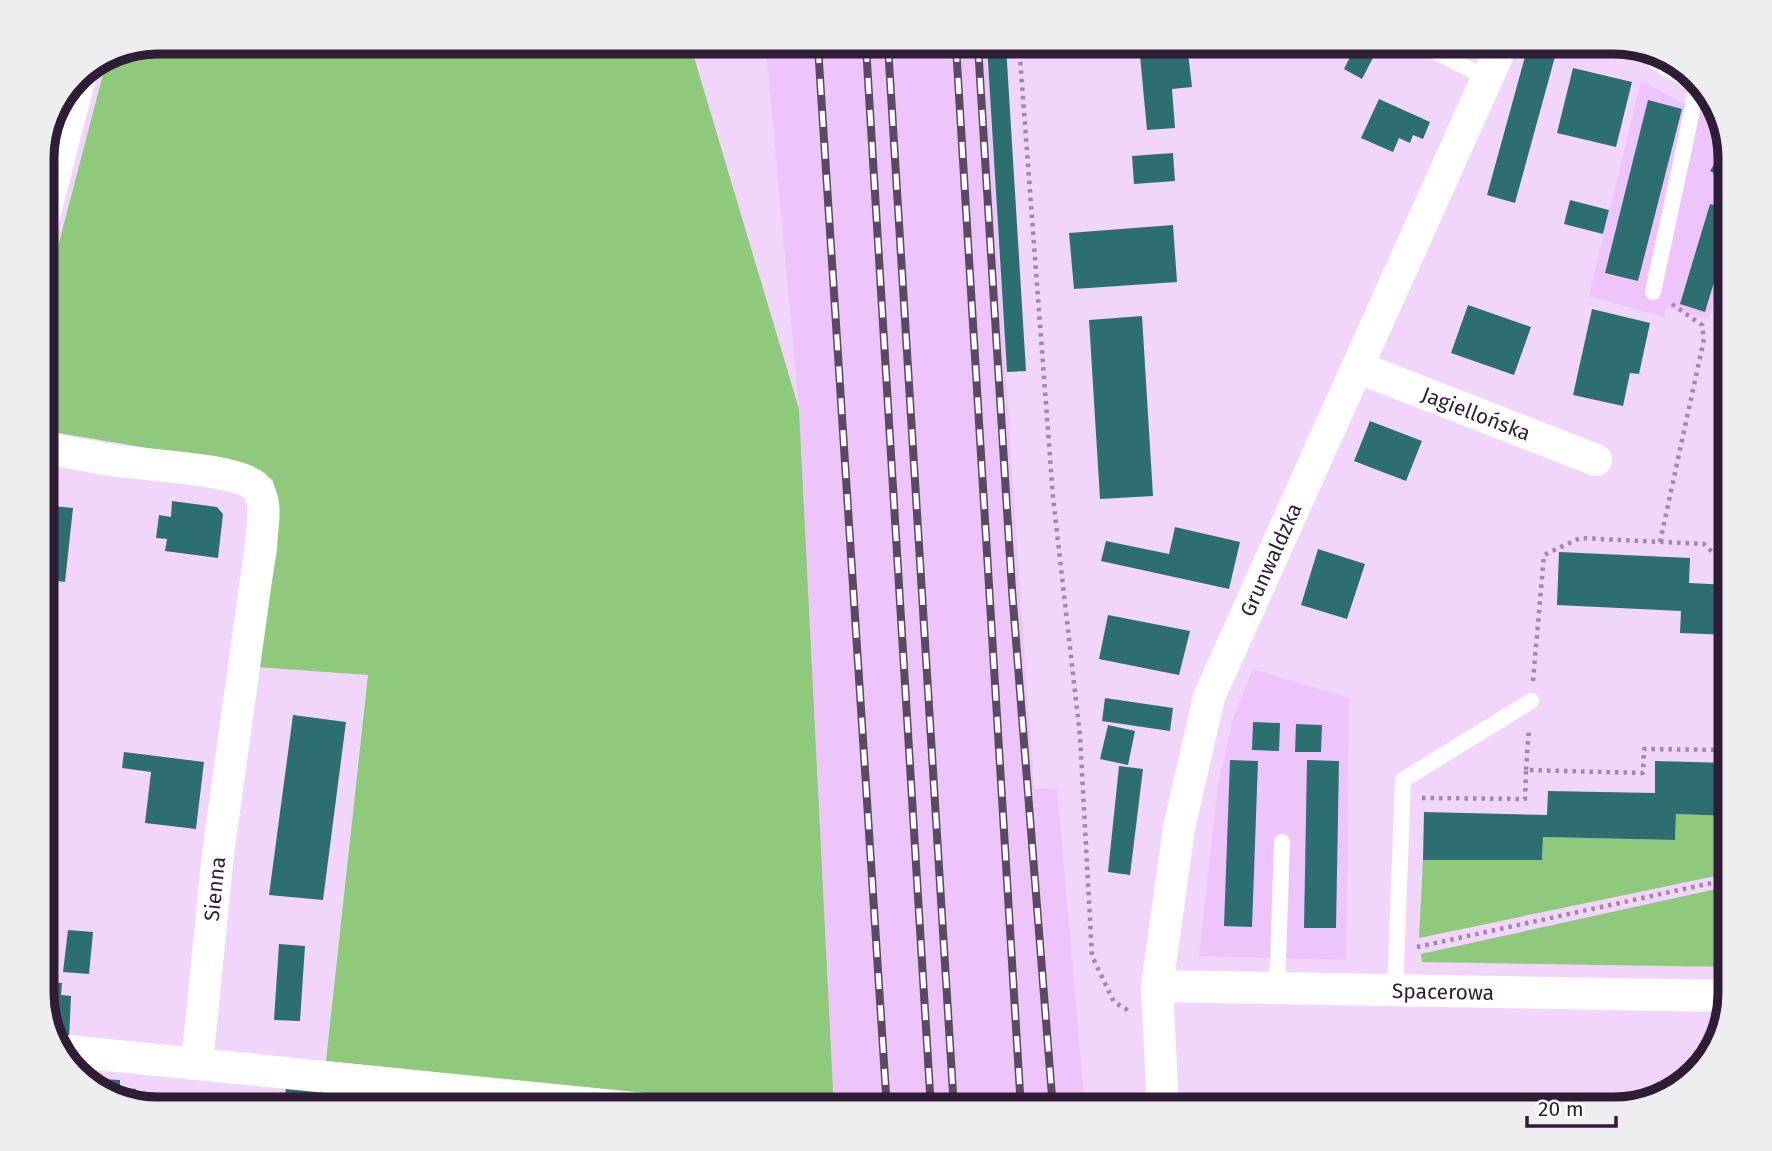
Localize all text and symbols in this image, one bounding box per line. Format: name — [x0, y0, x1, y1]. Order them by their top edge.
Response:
street label: Jagiellońska — [1418, 381, 1534, 447]
street label: Grunwaldzka — [1234, 499, 1308, 621]
street label: Sienna — [199, 855, 231, 923]
street label: Spacerowa — [1392, 978, 1494, 1006]
scale bar — [1527, 1084, 1616, 1128]
text: 20 m — [1538, 1096, 1584, 1122]

